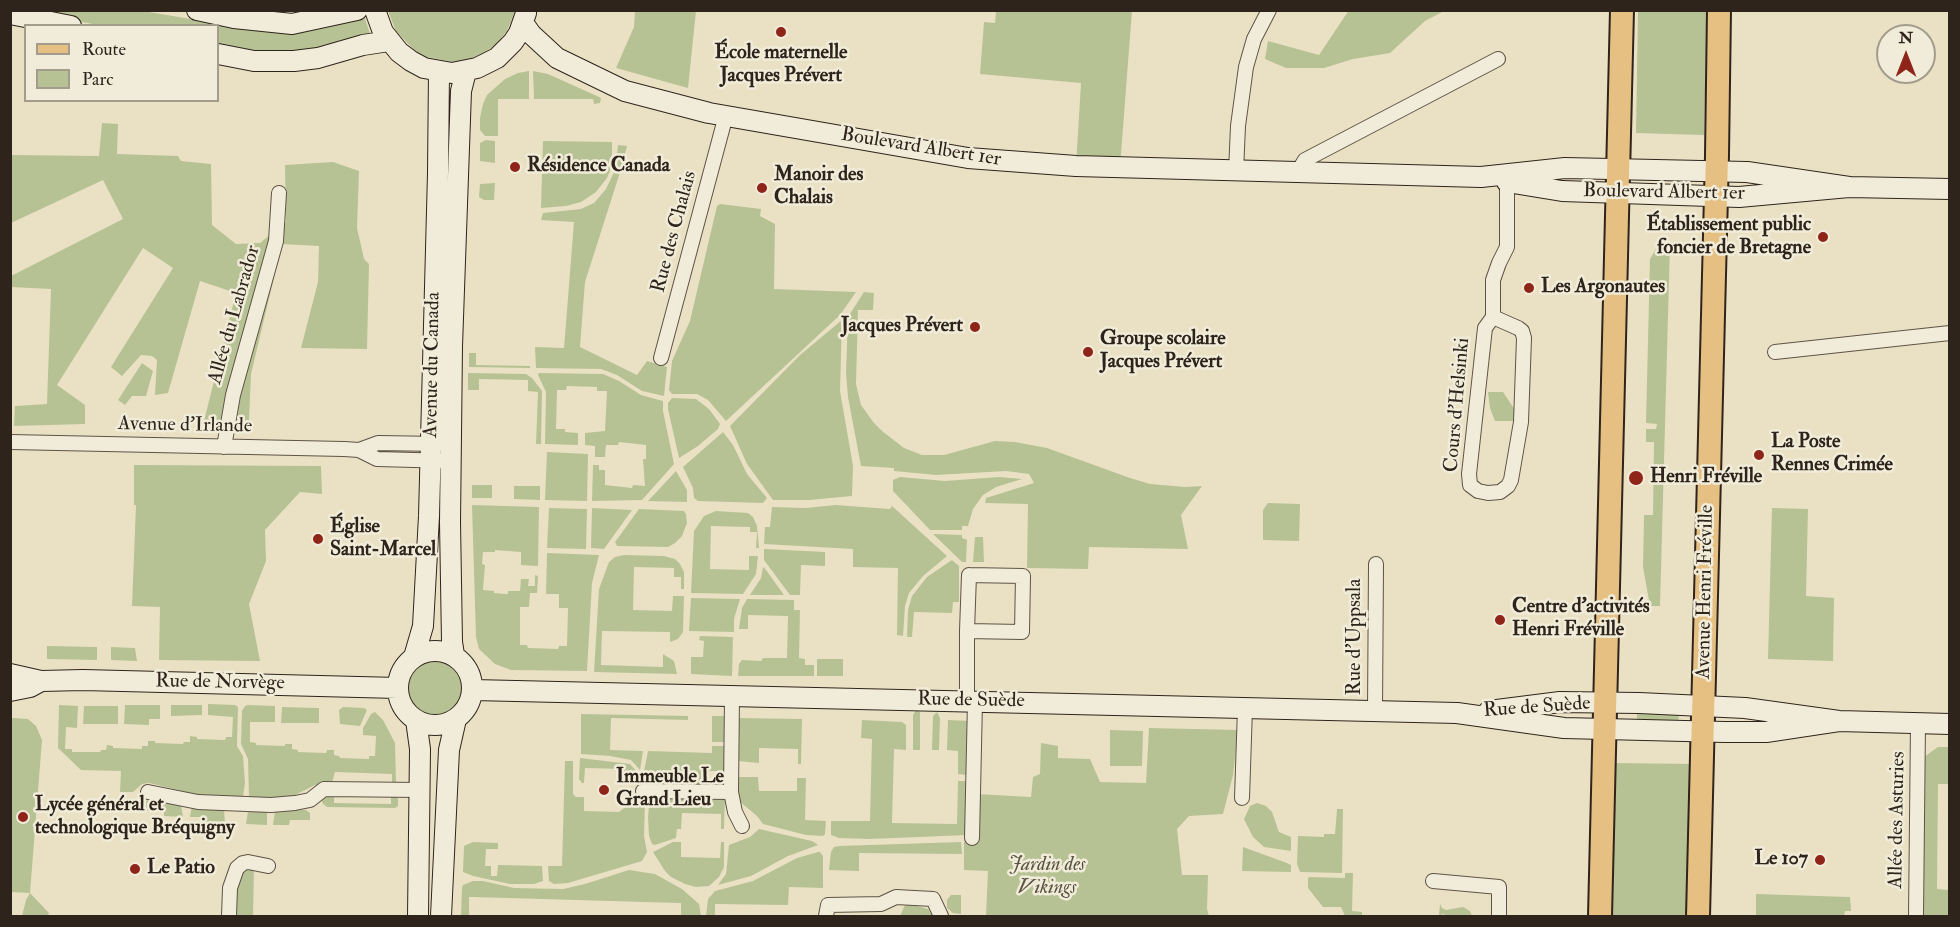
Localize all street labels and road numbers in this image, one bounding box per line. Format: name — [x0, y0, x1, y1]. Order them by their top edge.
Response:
street label: Boulevard Albert 1er — [839, 124, 1003, 172]
street label: Rue des Chalais — [647, 168, 703, 296]
street label: Boulevard Albert 1er — [1583, 180, 1745, 206]
street label: Allée du Labrador — [204, 243, 266, 387]
street label: Avenue du Canada — [420, 292, 446, 438]
street label: Cours d'Helsinki — [1440, 337, 1476, 473]
street label: Avenue d'Irlande — [118, 413, 252, 439]
street label: Avenue Henri Fréville — [1692, 505, 1720, 679]
street label: Rue d'Uppsala — [1344, 579, 1368, 695]
street label: Rue de Norvège — [155, 670, 285, 696]
street label: Rue de Suède — [917, 688, 1025, 714]
street label: Rue de Suède — [1483, 692, 1591, 724]
street label: Allée des Asturies — [1885, 751, 1911, 889]

